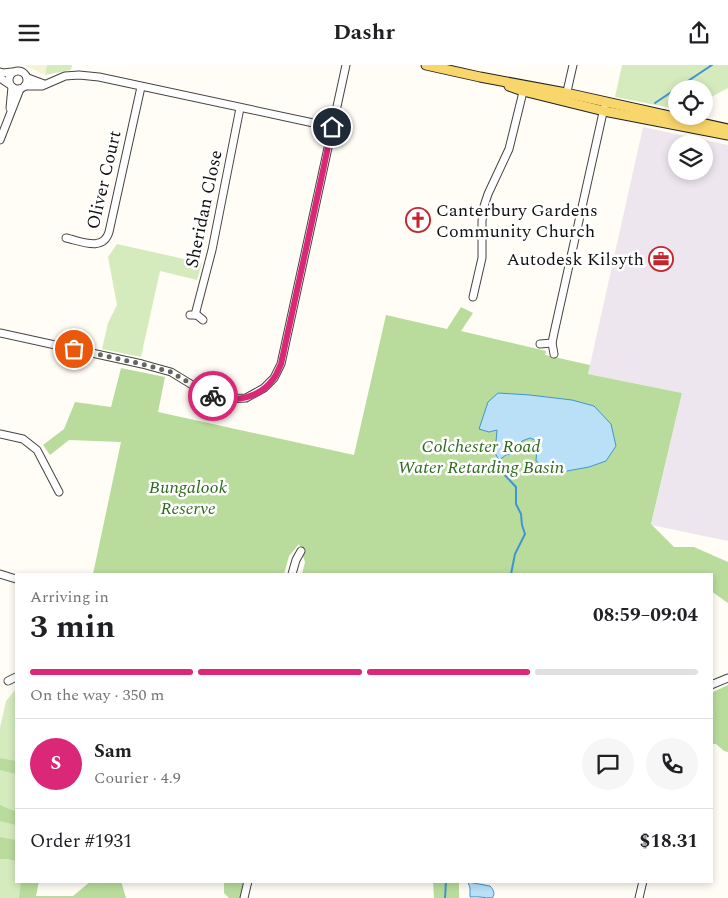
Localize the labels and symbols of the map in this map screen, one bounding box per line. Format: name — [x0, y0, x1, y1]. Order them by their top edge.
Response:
pin — [311, 106, 353, 148]
street label: Oliver Court — [80, 128, 128, 232]
street label: Sheridan Close — [178, 148, 230, 270]
place label: Canterbury Gardens Community Church — [436, 197, 598, 245]
church icon: Canterbury Gardens Community Church — [405, 207, 431, 233]
place label: Autodesk Kilsyth — [507, 246, 644, 273]
office icon: Autodesk Kilsyth — [648, 246, 674, 272]
pin — [53, 328, 95, 370]
courier — [188, 371, 238, 421]
park label: Colchester Road Water Retarding Basin — [398, 433, 565, 481]
park label: Bungalook Reserve — [149, 474, 228, 522]

